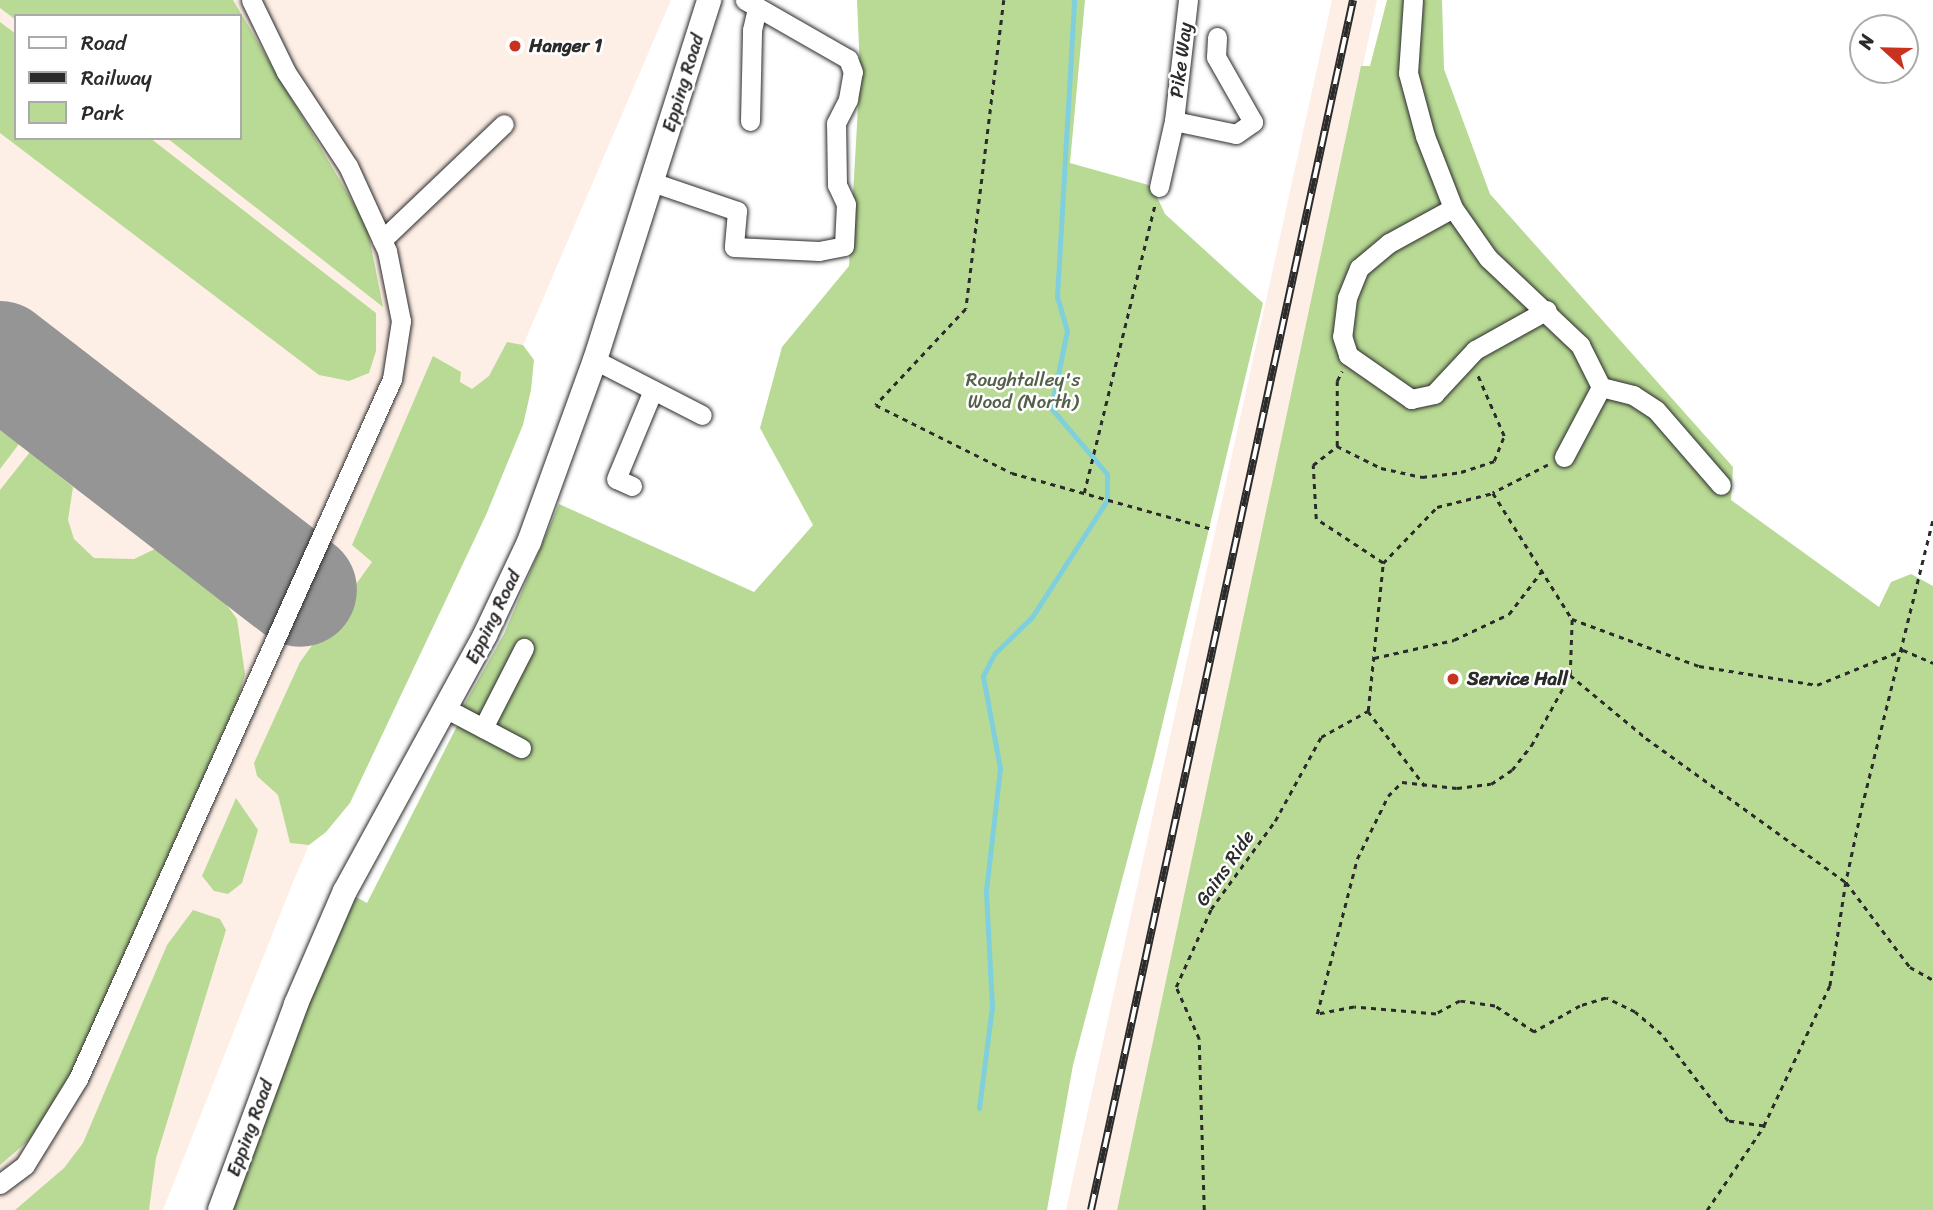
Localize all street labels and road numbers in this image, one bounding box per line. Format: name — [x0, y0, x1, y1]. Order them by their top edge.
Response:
street label: Pike Way — [1165, 21, 1197, 99]
street label: Epping Road — [657, 31, 709, 135]
street label: Epping Road — [461, 566, 525, 668]
street label: Gains Ride — [1191, 826, 1259, 910]
street label: Epping Road — [222, 1076, 278, 1180]

